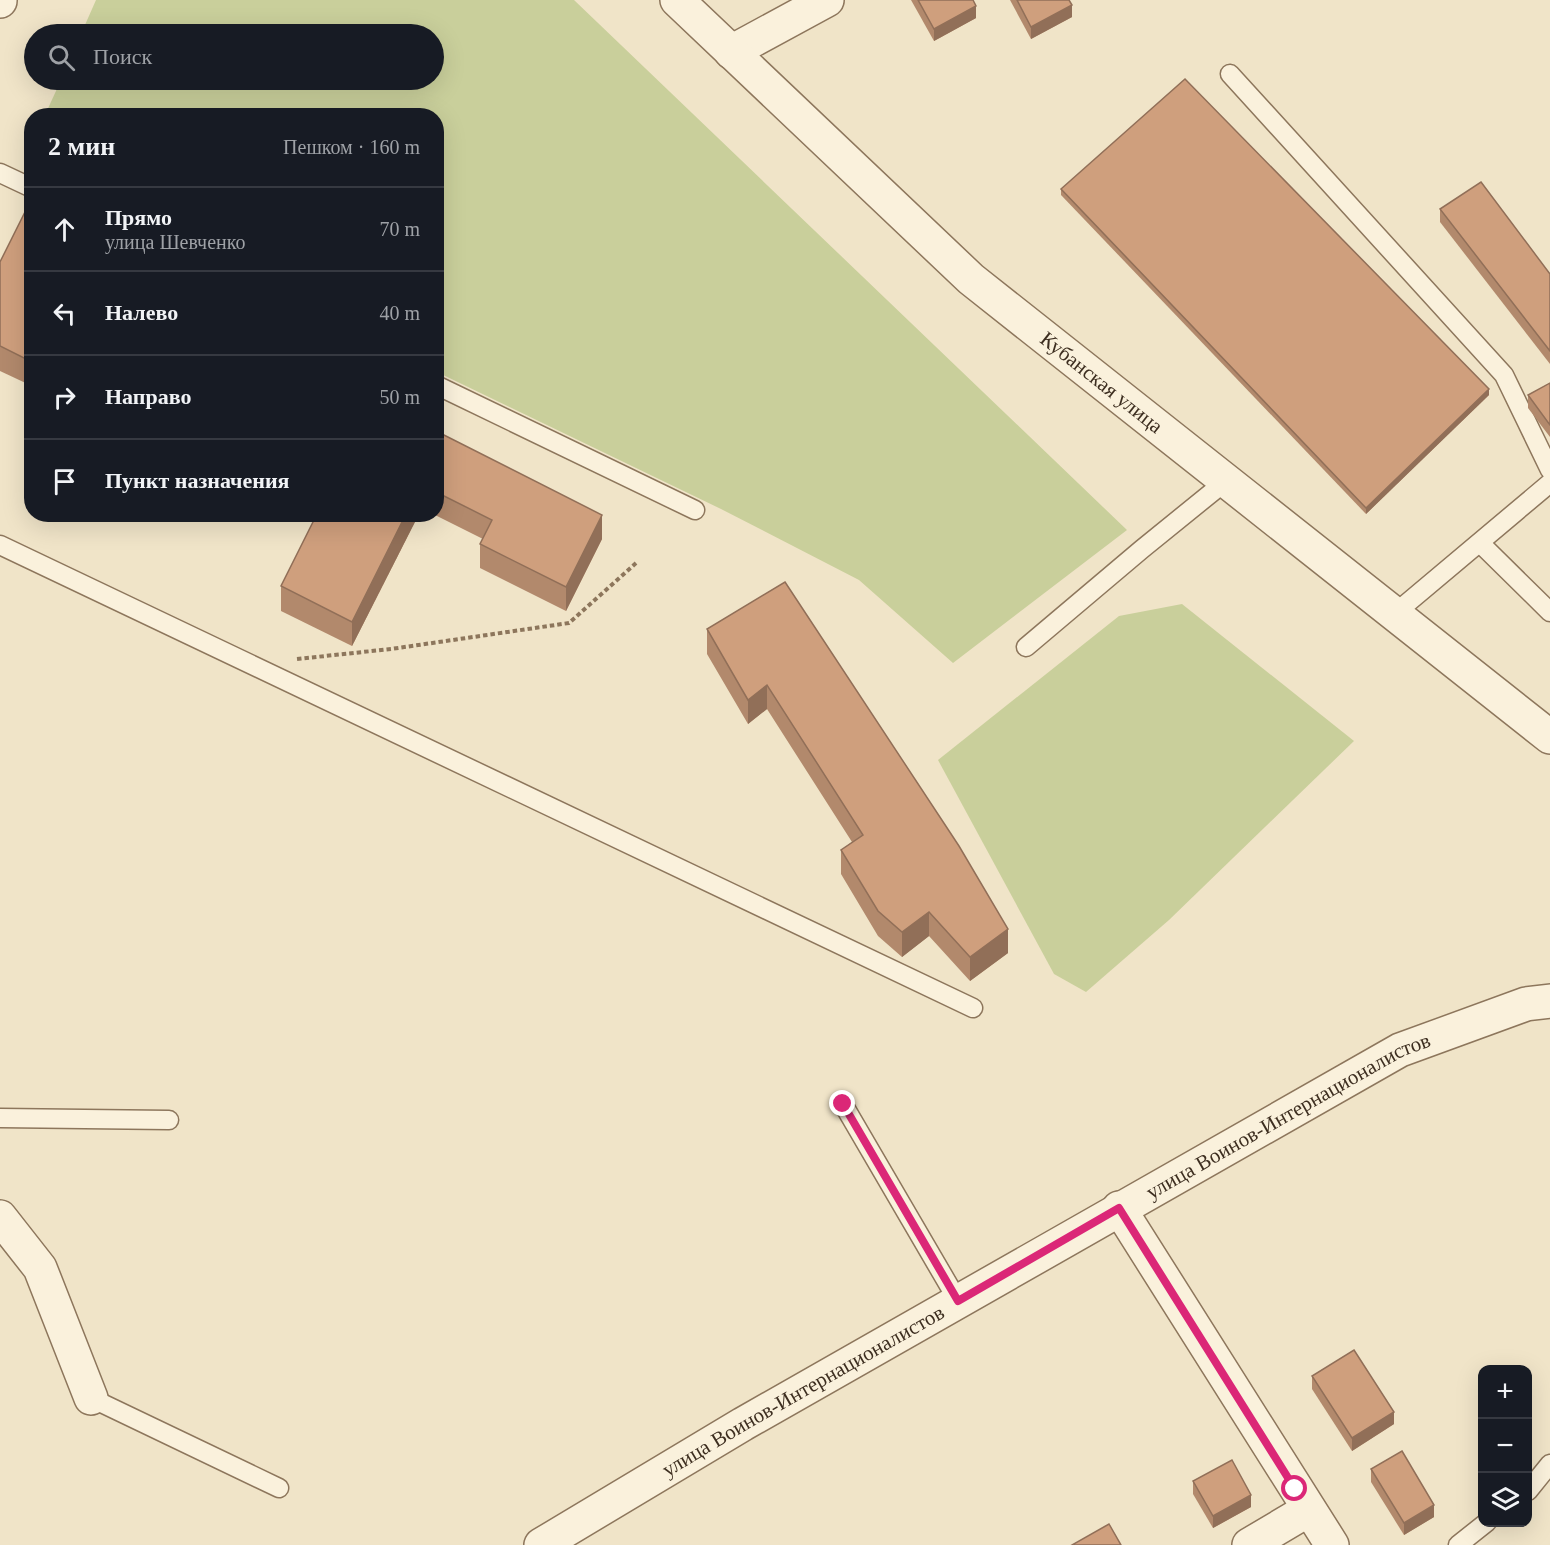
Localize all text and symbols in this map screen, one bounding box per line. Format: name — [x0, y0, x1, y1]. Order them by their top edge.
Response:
search box — [24, 24, 444, 90]
icon: search — [45, 41, 78, 74]
text: Поиск — [93, 44, 152, 69]
text: 2 мин — [48, 132, 115, 161]
text: Пешком · 160 m — [283, 136, 420, 158]
text: Прямо — [105, 205, 172, 230]
icon: ahead — [48, 213, 81, 246]
text: 70 m — [379, 218, 420, 240]
text: улица Шевченко — [105, 231, 245, 253]
icon: left — [48, 297, 81, 330]
text: Налево — [105, 300, 178, 325]
text: 40 m — [379, 302, 420, 324]
street label: Кубанская улица — [1036, 327, 1168, 439]
icon: right — [48, 381, 81, 414]
text: Направо — [105, 384, 191, 409]
text: 50 m — [379, 386, 420, 408]
icon: arrive — [48, 465, 81, 498]
text: Пункт назначения — [105, 468, 290, 493]
street label: улица Воинов-Интернационалистов — [1142, 1028, 1434, 1204]
route end — [829, 1090, 855, 1116]
street label: улица Воинов-Интернационалистов — [658, 1300, 948, 1482]
map controls — [1478, 1365, 1532, 1527]
button: + — [1478, 1365, 1532, 1419]
button: − — [1478, 1419, 1532, 1473]
button: layers — [1478, 1473, 1532, 1527]
route start — [1281, 1475, 1307, 1501]

